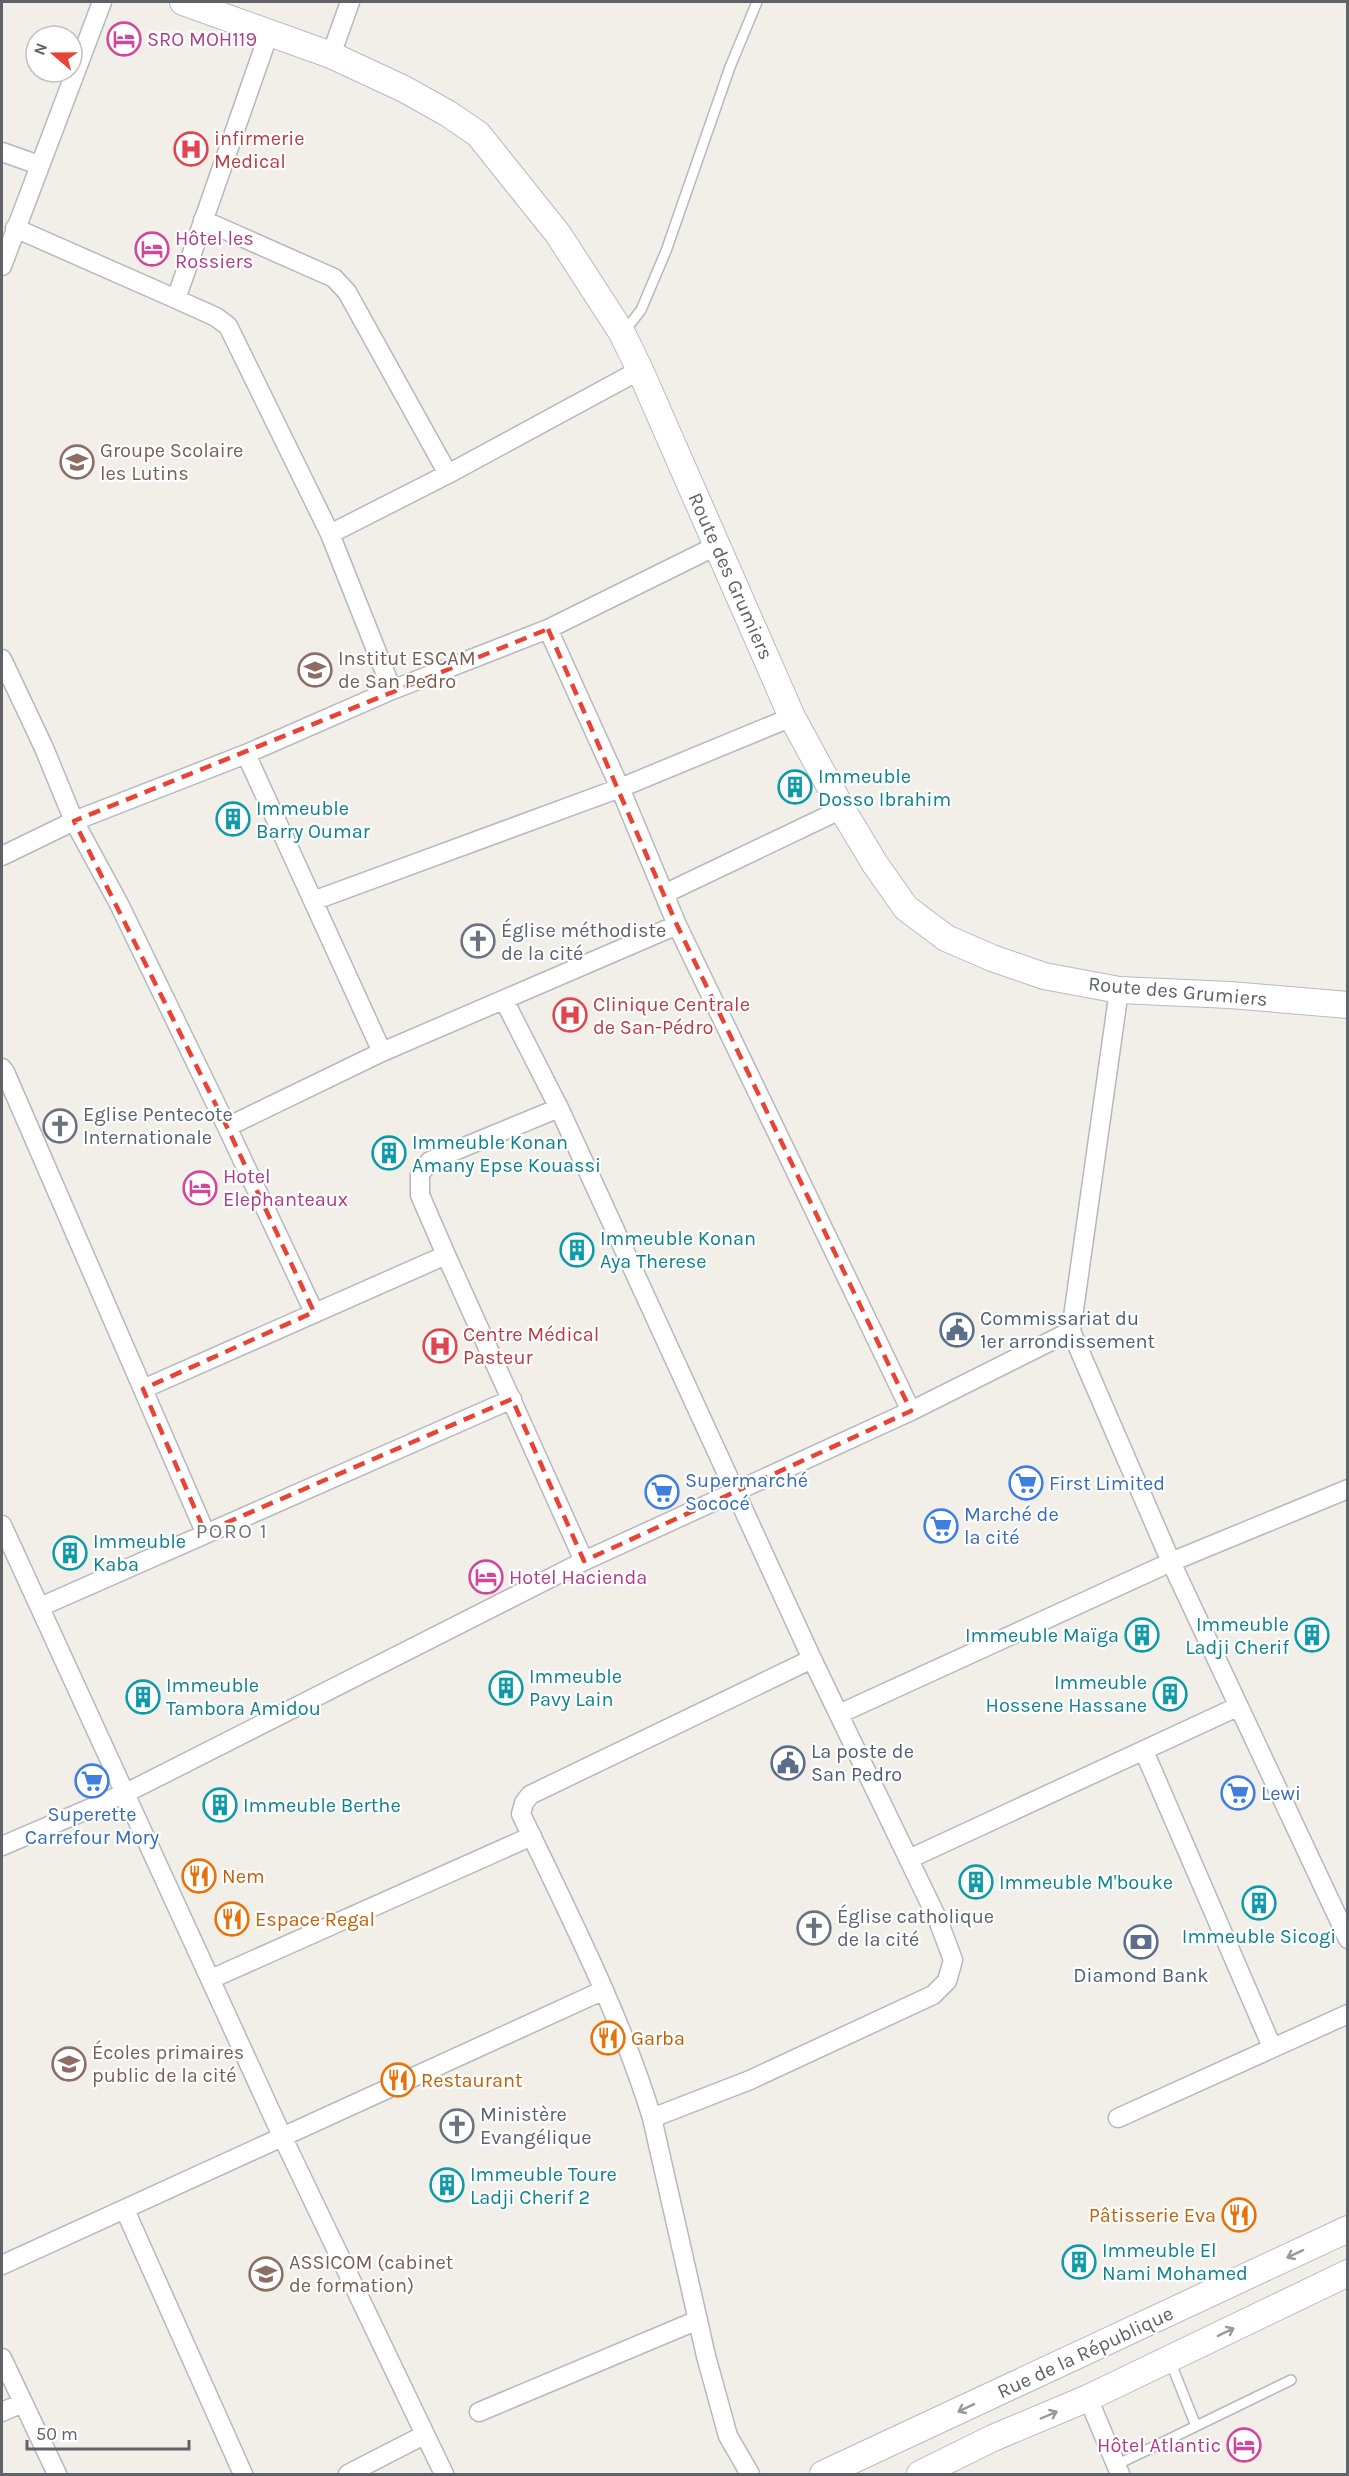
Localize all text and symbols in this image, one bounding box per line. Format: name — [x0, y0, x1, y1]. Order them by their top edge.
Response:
hotel icon: SRO MOH119 — [106, 21, 142, 57]
north arrow — [24, 24, 84, 84]
place label: SRO MOH119 — [147, 28, 257, 51]
text: N — [29, 40, 51, 58]
place label: infirmerie Medical — [214, 127, 305, 173]
hospital icon: infirmerie Medical — [173, 131, 209, 167]
place label: Hôtel les Rossiers — [175, 227, 254, 273]
hotel icon: Hôtel les Rossiers — [134, 231, 170, 267]
place label: Groupe Scolaire les Lutins — [100, 439, 243, 485]
school or university icon: Groupe Scolaire les Lutins — [59, 444, 95, 480]
street label: Route des Grumiers — [683, 489, 778, 663]
place label: Institut ESCAM de San Pedro — [338, 647, 476, 693]
school or university icon: Institut ESCAM de San Pedro — [297, 652, 333, 688]
place label: Immeuble Dosso Ibrahim — [818, 765, 951, 811]
building icon: Immeuble Dosso Ibrahim — [777, 769, 813, 805]
place label: Immeuble Barry Oumar — [256, 797, 371, 843]
building icon: Immeuble Barry Oumar — [215, 801, 251, 837]
place label: Église méthodiste de la cité — [501, 918, 666, 965]
church icon: Église méthodiste de la cité — [460, 923, 496, 959]
street label: Route des Grumiers — [1087, 972, 1269, 1011]
place label: Clinique Centrale de San-Pédro — [593, 993, 750, 1039]
hospital icon: Clinique Centrale de San-Pédro — [552, 997, 588, 1033]
place label: Eglise Pentecote Internationale — [83, 1103, 233, 1149]
church icon: Eglise Pentecote Internationale — [42, 1108, 78, 1144]
place label: Immeuble Konan Amany Epse Kouassi — [412, 1131, 601, 1177]
building icon: Immeuble Konan Amany Epse Kouassi — [371, 1135, 407, 1171]
place label: Hotel Elephanteaux — [223, 1165, 348, 1211]
hotel icon: Hotel Elephanteaux — [182, 1170, 218, 1206]
place label: Immeuble Konan Aya Therese — [600, 1227, 756, 1273]
building icon: Immeuble Konan Aya Therese — [559, 1232, 595, 1268]
place label: Commissariat du 1er arrondissement — [980, 1307, 1155, 1353]
public building icon: Commissariat du 1er arrondissement — [939, 1312, 975, 1348]
place label: Centre Médical Pasteur — [463, 1323, 599, 1369]
hospital icon: Centre Médical Pasteur — [422, 1328, 458, 1364]
supermarket icon: First Limited — [1008, 1465, 1044, 1501]
place label: Supermarché Sococé — [685, 1469, 808, 1515]
place label: First Limited — [1049, 1472, 1165, 1495]
supermarket icon: Supermarché Sococé — [644, 1474, 680, 1510]
place label: Marché de la cité — [964, 1503, 1059, 1549]
supermarket icon: Marché de la cité — [923, 1508, 959, 1544]
district label: PORO 1 — [196, 1519, 268, 1543]
place label: Immeuble Kaba — [93, 1530, 186, 1576]
building icon: Immeuble Kaba — [52, 1535, 88, 1571]
hotel icon: Hotel Hacienda — [468, 1559, 504, 1595]
place label: Hotel Hacienda — [509, 1566, 647, 1589]
place label: Immeuble Ladji Cherif — [1185, 1613, 1289, 1659]
building icon: Immeuble Maïga — [1124, 1617, 1160, 1653]
building icon: Immeuble Ladji Cherif — [1294, 1617, 1330, 1653]
place label: Immeuble Maïga — [965, 1624, 1119, 1647]
place label: Immeuble Pavy Lain — [529, 1665, 622, 1711]
building icon: Immeuble Pavy Lain — [488, 1670, 524, 1706]
place label: Immeuble Hossene Hassane — [986, 1671, 1147, 1717]
place label: Immeuble Tambora Amidou — [166, 1674, 321, 1720]
building icon: Immeuble Hossene Hassane — [1152, 1676, 1188, 1712]
building icon: Immeuble Tambora Amidou — [125, 1679, 161, 1715]
place label: La poste de San Pedro — [811, 1740, 914, 1786]
public building icon: La poste de San Pedro — [770, 1745, 806, 1781]
supermarket icon: Superette Carrefour Mory — [74, 1763, 110, 1799]
supermarket icon: Lewi — [1220, 1775, 1256, 1811]
place label: Lewi — [1261, 1782, 1301, 1805]
building icon: Immeuble Berthe — [202, 1787, 238, 1823]
place label: Immeuble Berthe — [243, 1794, 401, 1817]
place label: Superette Carrefour Mory — [25, 1803, 159, 1849]
restaurant icon: Nem — [181, 1858, 217, 1894]
building icon: Immeuble M'bouke — [958, 1864, 994, 1900]
place label: Nem — [222, 1865, 265, 1888]
place label: Immeuble M'bouke — [999, 1871, 1173, 1894]
building icon: Immeuble Sicogi — [1241, 1885, 1277, 1921]
restaurant icon: Espace Regal — [214, 1901, 250, 1937]
place label: Église catholique de la cité — [837, 1904, 994, 1951]
place label: Espace Regal — [255, 1908, 375, 1931]
church icon: Église catholique de la cité — [796, 1910, 832, 1946]
bank icon: Diamond Bank — [1123, 1924, 1159, 1960]
place label: Immeuble Sicogi — [1182, 1925, 1336, 1948]
place label: Diamond Bank — [1073, 1964, 1209, 1987]
restaurant icon: Garba — [590, 2020, 626, 2056]
place label: Garba — [631, 2027, 685, 2050]
place label: Écoles primaires public de la cité — [92, 2040, 244, 2087]
school or university icon: Écoles primaires public de la cité — [51, 2046, 87, 2082]
restaurant icon: Restaurant — [380, 2062, 416, 2098]
place label: Restaurant — [421, 2069, 523, 2092]
place label: Ministère Evangélique — [480, 2103, 592, 2149]
church icon: Ministère Evangélique — [439, 2108, 475, 2144]
place label: Immeuble Toure Ladji Cherif 2 — [470, 2163, 617, 2209]
building icon: Immeuble Toure Ladji Cherif 2 — [429, 2167, 465, 2203]
restaurant icon: Pâtisserie Eva — [1221, 2197, 1257, 2233]
place label: Pâtisserie Eva — [1089, 2204, 1216, 2227]
place label: Immeuble El Nami Mohamed — [1102, 2239, 1248, 2285]
building icon: Immeuble El Nami Mohamed — [1061, 2244, 1097, 2280]
one-way arrow — [1286, 2248, 1304, 2260]
place label: ASSICOM (cabinet de formation) — [289, 2251, 454, 2297]
school or university icon: ASSICOM (cabinet de formation) — [248, 2256, 284, 2292]
street label: Rue de la République — [994, 2302, 1177, 2403]
one-way arrow — [1216, 2325, 1234, 2337]
one-way arrow — [957, 2402, 975, 2414]
one-way arrow — [1040, 2408, 1058, 2419]
scale bar — [27, 2413, 189, 2451]
text: 50 m — [36, 2423, 78, 2445]
hotel icon: Hôtel Atlantic — [1226, 2427, 1262, 2463]
place label: Hôtel Atlantic — [1097, 2434, 1221, 2457]

